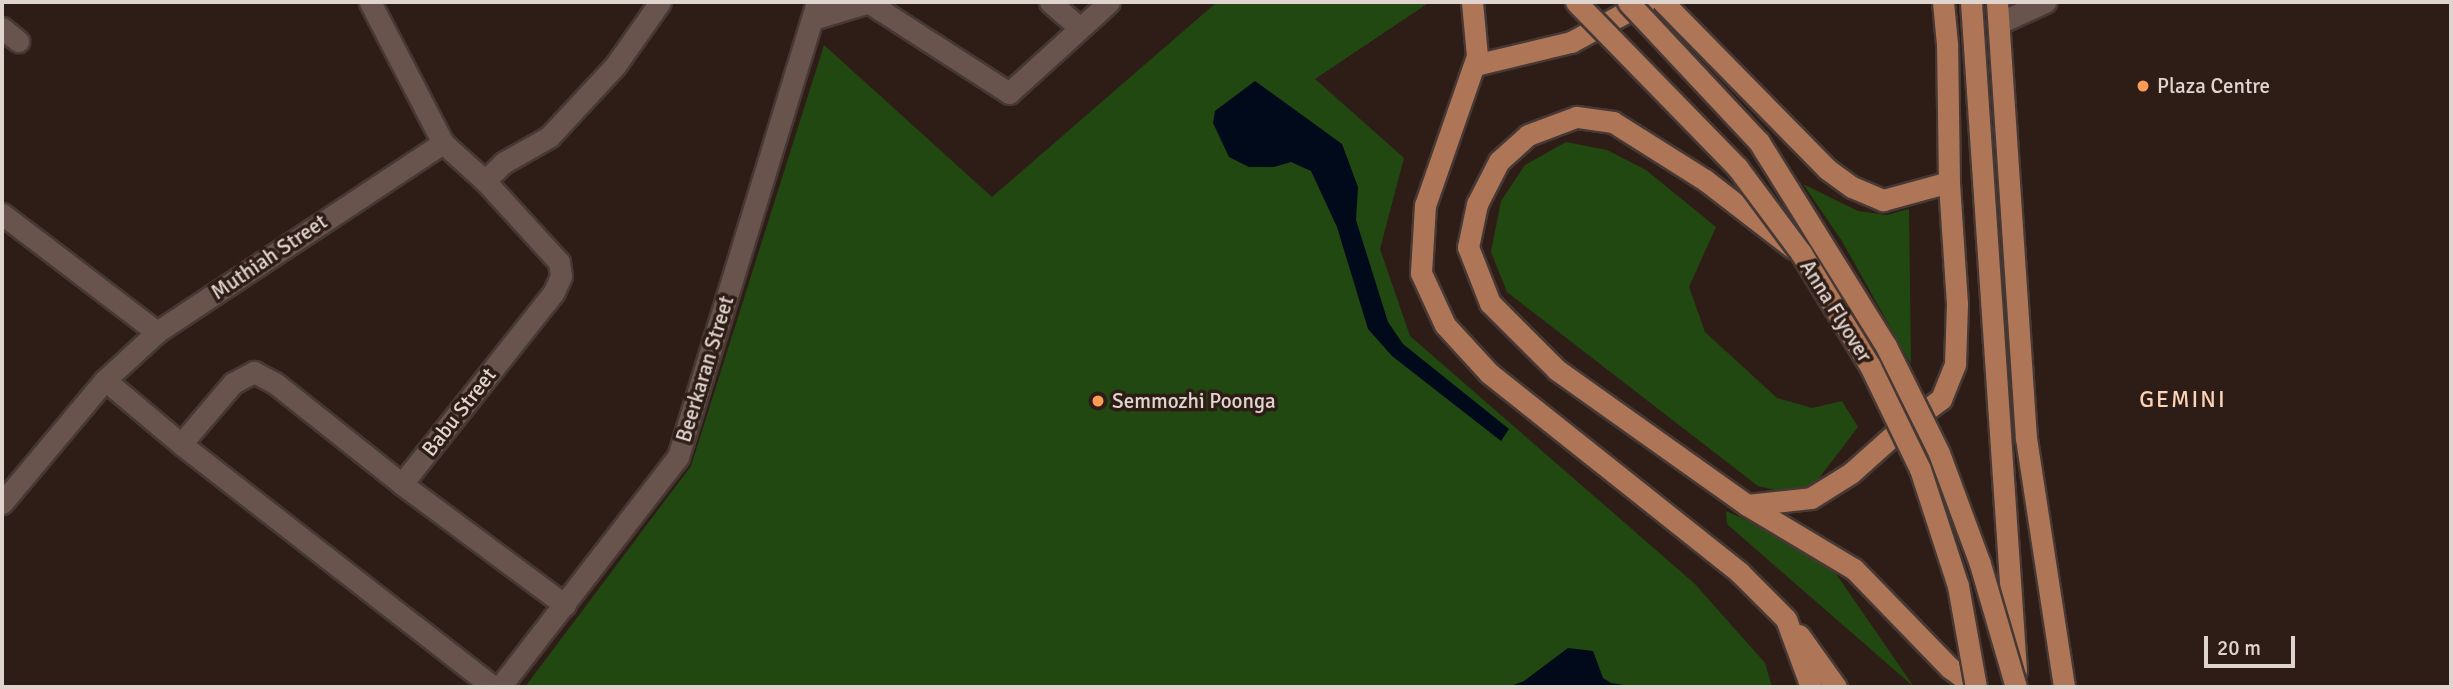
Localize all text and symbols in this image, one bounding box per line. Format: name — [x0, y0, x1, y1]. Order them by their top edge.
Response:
place label: Plaza Centre — [2157, 73, 2270, 99]
marker: Plaza Centre — [2135, 78, 2151, 94]
street label: Muthiah Street — [206, 209, 332, 305]
street label: Anna Flyover — [1795, 255, 1877, 367]
street label: Beerkaran Street — [671, 293, 739, 445]
street label: Babu Street — [417, 363, 501, 461]
district label: GEMINI — [2140, 386, 2226, 414]
place label: Semmozhi Poonga — [1112, 388, 1276, 414]
marker: Semmozhi Poonga — [1090, 393, 1106, 409]
scale bar — [2208, 622, 2299, 666]
text: 20 m — [2217, 635, 2261, 661]

